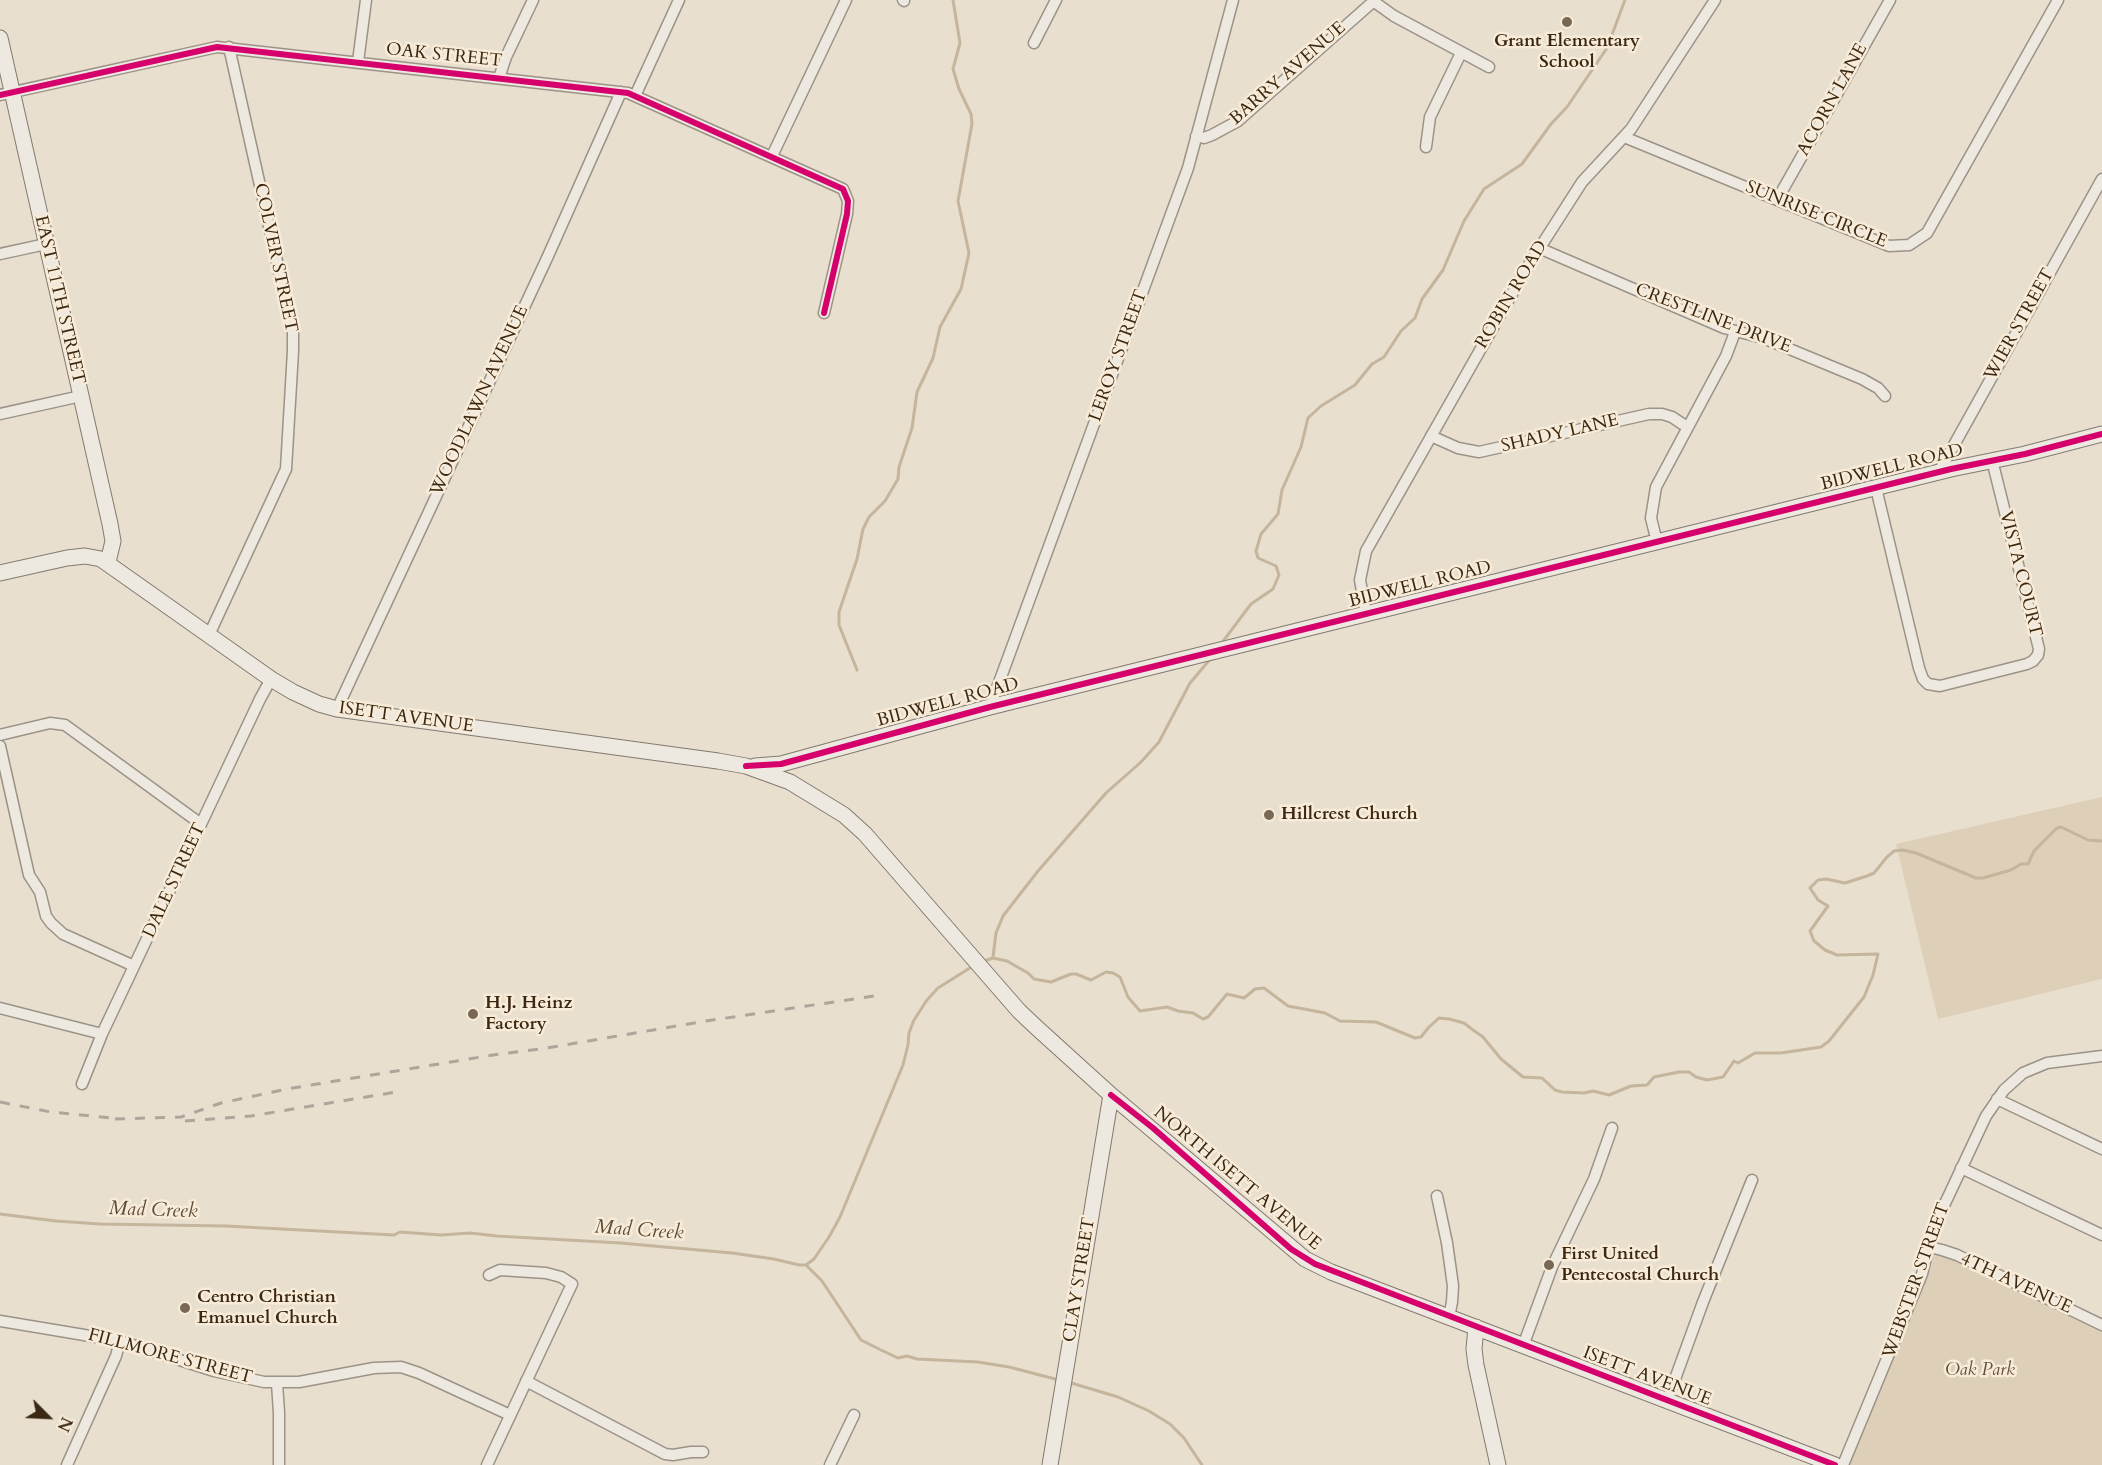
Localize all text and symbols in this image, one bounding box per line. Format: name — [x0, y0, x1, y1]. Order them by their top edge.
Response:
marker: Grant Elementary School — [1560, 15, 1574, 29]
street label: BARRY AVENUE — [1226, 18, 1350, 130]
place label: Grant Elementary School — [1494, 31, 1640, 74]
street label: OAK STREET — [385, 39, 503, 73]
street label: ACORN LANE — [1793, 40, 1873, 160]
street label: SUNRISE CIRCLE — [1742, 177, 1890, 253]
street label: COLVER STREET — [249, 181, 301, 335]
street label: EAST 11TH STREET — [29, 213, 89, 387]
street label: ROBIN ROAD — [1471, 237, 1553, 353]
street label: WIER STREET — [1980, 265, 2060, 385]
street label: CRESTLINE DRIVE — [1632, 279, 1794, 359]
street label: LEROY STREET — [1085, 287, 1153, 425]
street label: WOODLAWN AVENUE — [426, 302, 534, 500]
street label: SHADY LANE — [1499, 410, 1621, 458]
street label: BIDWELL ROAD — [1819, 440, 1965, 496]
street label: VISTA COURT — [1994, 509, 2046, 639]
street label: BIDWELL ROAD — [1347, 557, 1493, 613]
street label: BIDWELL ROAD — [875, 674, 1021, 732]
street label: ISETT AVENUE — [337, 698, 475, 738]
place label: Hillcrest Church — [1281, 804, 1418, 826]
marker: Hillcrest Church — [1262, 808, 1276, 822]
street label: DALE STREET — [139, 820, 211, 942]
place label: H.J. Heinz Factory — [485, 993, 572, 1036]
marker: H.J. Heinz Factory — [466, 1007, 480, 1021]
street label: NORTH ISETT AVENUE — [1149, 1103, 1325, 1255]
water label: Mad Creek — [108, 1197, 198, 1225]
street label: WEBSTER STREET — [1879, 1200, 1955, 1362]
water label: Mad Creek — [594, 1216, 684, 1246]
street label: CLAY STREET — [1059, 1216, 1101, 1344]
place label: First United Pentecostal Church — [1561, 1244, 1719, 1286]
street label: 4TH AVENUE — [1957, 1249, 2075, 1319]
marker: First United Pentecostal Church — [1542, 1258, 1556, 1272]
place label: Centro Christian Emanuel Church — [197, 1287, 338, 1330]
marker: Centro Christian Emanuel Church — [178, 1301, 192, 1315]
street label: FILLMORE STREET — [85, 1325, 255, 1389]
street label: ISETT AVENUE — [1580, 1343, 1714, 1411]
park label: Oak Park — [1945, 1360, 2015, 1382]
north arrow — [18, 1387, 78, 1447]
text: N — [52, 1413, 77, 1435]

